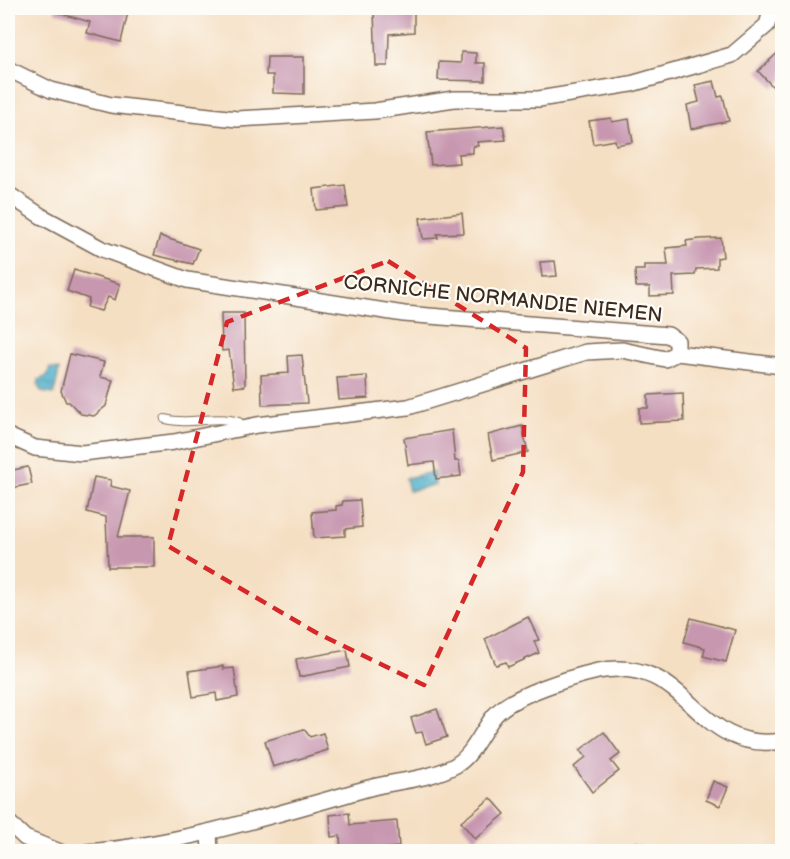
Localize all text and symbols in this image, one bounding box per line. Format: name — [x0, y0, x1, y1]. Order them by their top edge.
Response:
street label: CORNICHE NORMANDIE NIEMEN — [342, 270, 664, 328]

